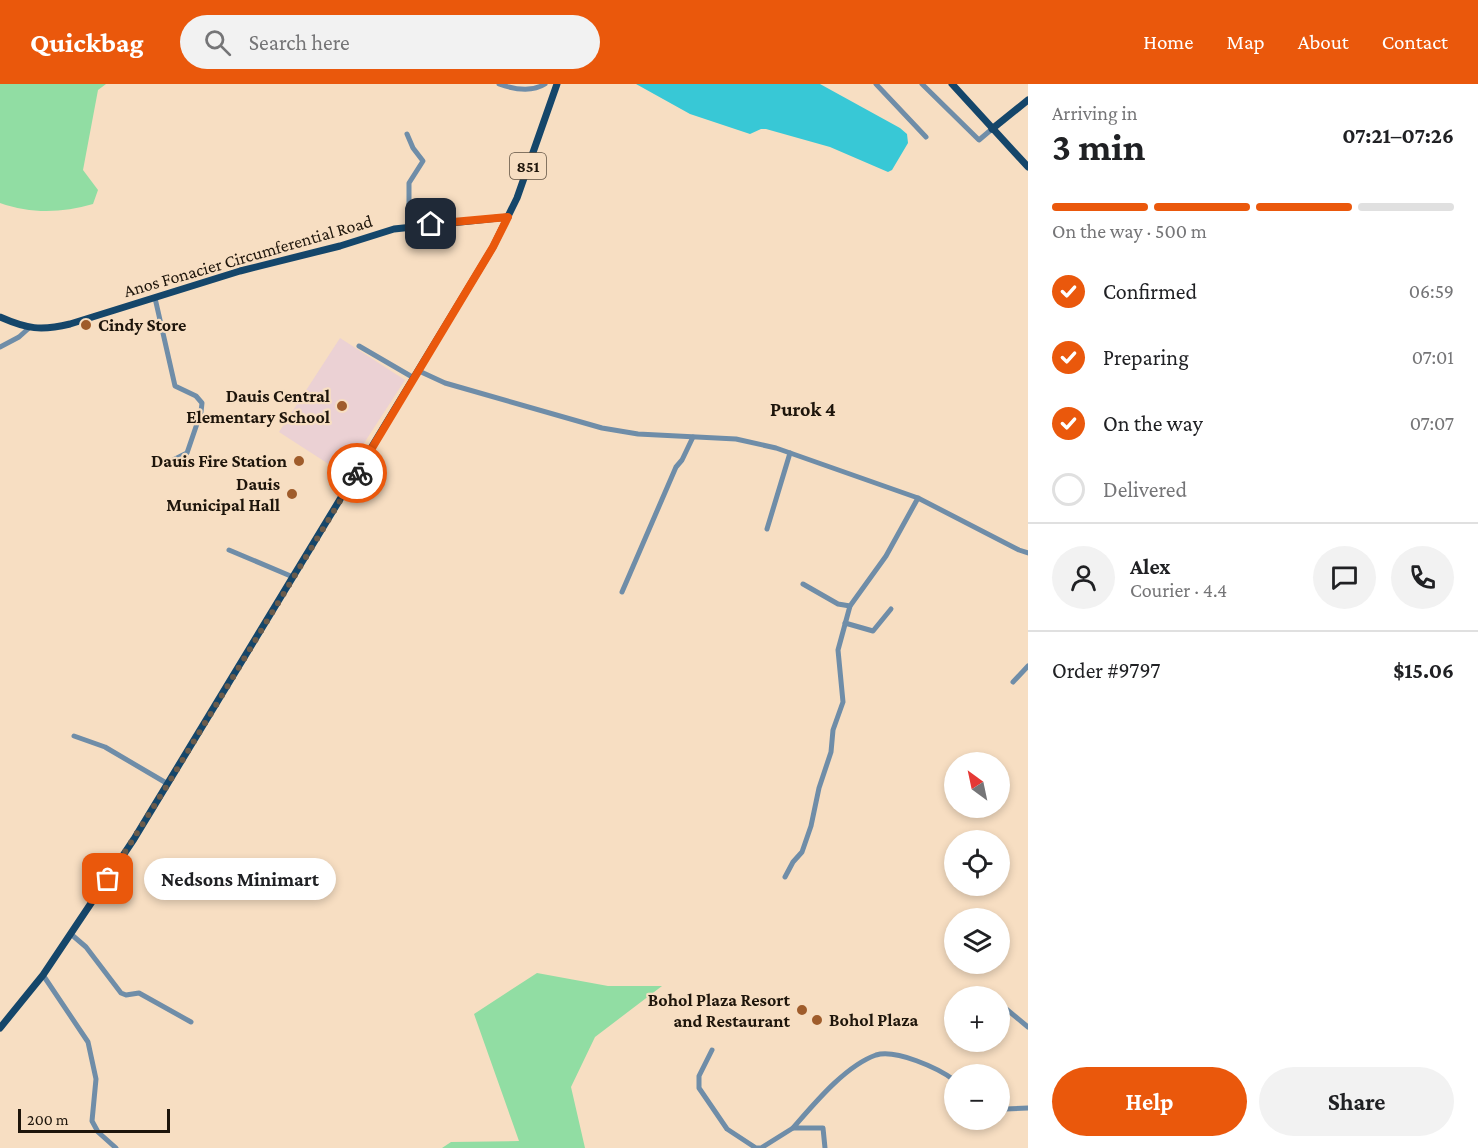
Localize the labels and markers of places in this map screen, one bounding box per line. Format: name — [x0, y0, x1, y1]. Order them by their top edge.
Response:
pin — [405, 198, 456, 249]
place label: Cindy Store — [98, 315, 186, 335]
marker: Cindy Store — [79, 318, 93, 332]
place label: Dauis Central Elementary School — [186, 386, 330, 427]
marker: Dauis Central Elementary School — [335, 399, 349, 413]
place label: Dauis Fire Station — [151, 451, 288, 471]
marker: Dauis Fire Station — [292, 454, 306, 468]
place label: Dauis Municipal Hall — [166, 474, 280, 515]
marker: Dauis Municipal Hall — [285, 487, 299, 501]
pin — [82, 853, 133, 904]
callout: Nedsons Minimart — [144, 858, 336, 900]
place label: Bohol Plaza Resort and Restaurant — [648, 990, 791, 1031]
marker: Bohol Plaza Resort and Restaurant — [795, 1003, 809, 1017]
place label: Bohol Plaza — [829, 1010, 919, 1030]
marker: Bohol Plaza — [810, 1013, 824, 1027]

